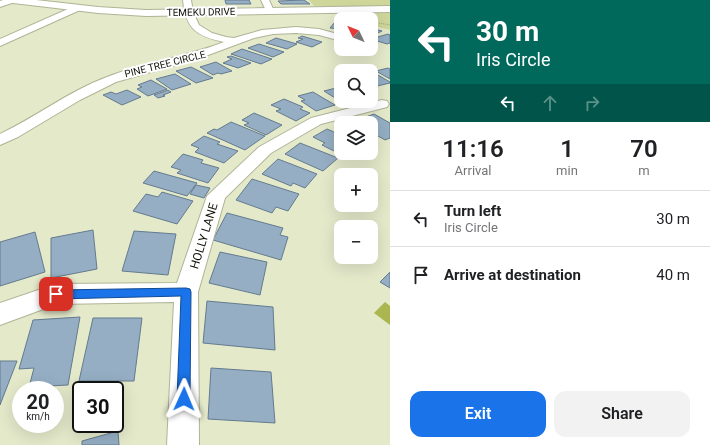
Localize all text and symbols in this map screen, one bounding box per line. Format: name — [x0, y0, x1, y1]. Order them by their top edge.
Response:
street label: TEMEKU DRIVE — [167, 6, 236, 18]
north arrow — [334, 12, 378, 56]
map controls — [334, 12, 378, 264]
text: 30 m — [476, 15, 539, 48]
icon: left — [410, 16, 462, 68]
street label: PINE TREE CIRCLE — [123, 49, 207, 79]
text: Iris Circle — [476, 49, 551, 70]
button: search — [334, 64, 378, 108]
icon: left — [497, 92, 519, 114]
icon: ahead — [539, 92, 561, 114]
icon: right — [581, 92, 603, 114]
button: layers — [334, 116, 378, 160]
text: 11:16 — [442, 135, 504, 163]
text: 1 — [560, 135, 574, 163]
text: 70 — [630, 135, 658, 163]
text: Arrival — [455, 163, 492, 178]
text: min — [556, 163, 578, 178]
text: m — [638, 163, 650, 178]
button: + — [334, 168, 378, 212]
street label: HOLLY LANE — [187, 201, 221, 271]
text: Turn left — [444, 202, 501, 220]
icon: left — [410, 208, 432, 230]
text: 30 m — [656, 210, 690, 228]
button: − — [334, 220, 378, 264]
text: Iris Circle — [444, 220, 498, 235]
icon: arrive — [410, 264, 432, 286]
text: Arrive at destination — [444, 266, 581, 284]
text: 40 m — [656, 266, 690, 284]
pin — [39, 277, 73, 311]
icon: arrive — [45, 283, 67, 305]
position arrow — [163, 378, 205, 420]
speed limit sign: 30 — [72, 381, 124, 433]
text: 20 — [27, 390, 49, 414]
button: Exit — [410, 391, 546, 437]
button: Share — [554, 391, 690, 437]
text: km/h — [26, 411, 50, 422]

